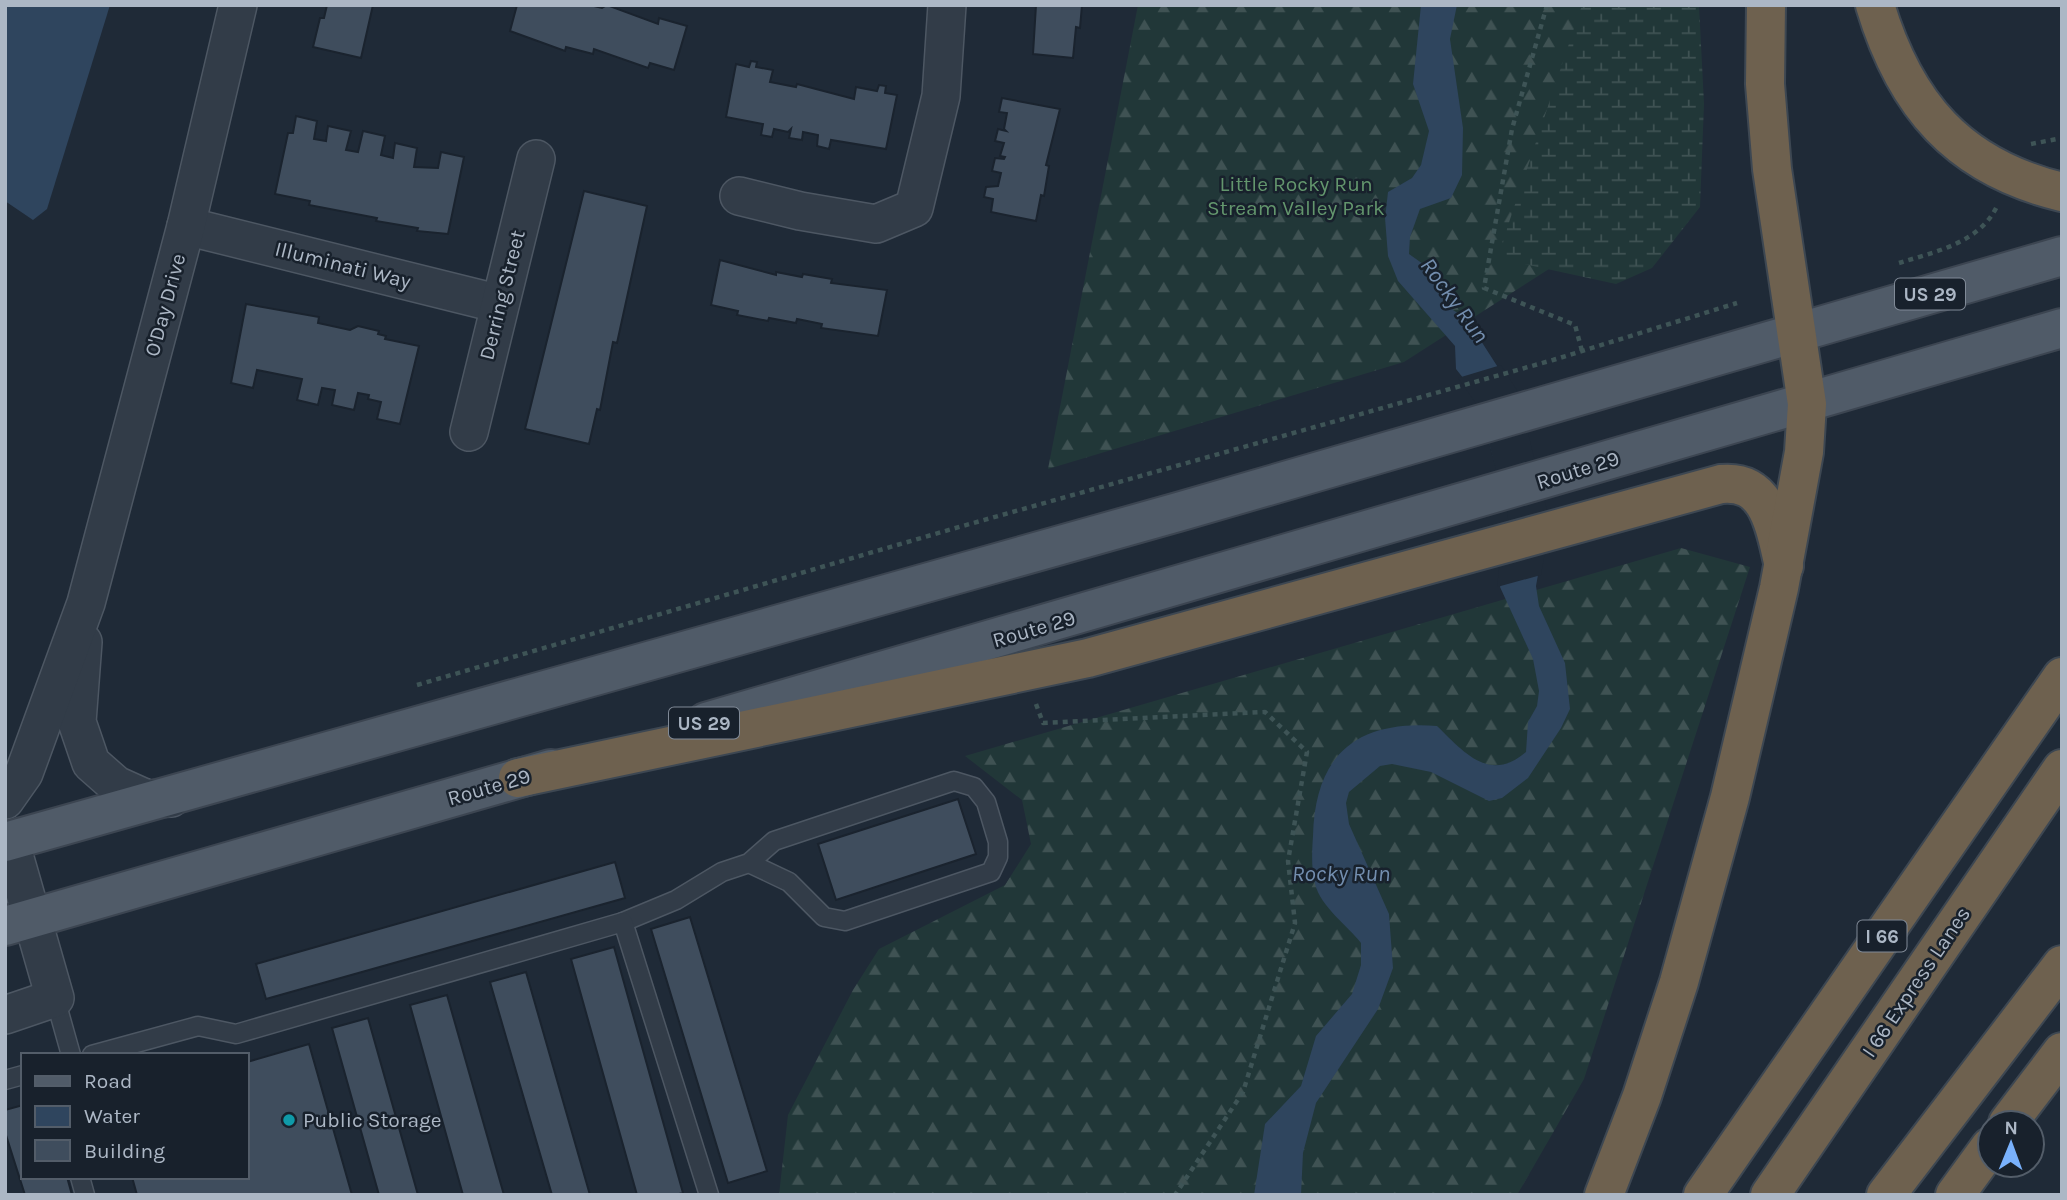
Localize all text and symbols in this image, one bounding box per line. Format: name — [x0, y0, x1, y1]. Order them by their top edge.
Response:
park label: Little Rocky Run Stream Valley Park — [1207, 172, 1385, 220]
street label: Derring Street — [474, 227, 530, 363]
street label: Illuminati Way — [273, 237, 414, 294]
street label: O'Day Drive — [140, 251, 190, 359]
water label: Rocky Run — [1415, 252, 1495, 348]
road number: US 29 — [1895, 278, 1965, 310]
street label: Route 29 — [1534, 446, 1622, 494]
street label: Route 29 — [990, 606, 1078, 652]
road number: US 29 — [669, 708, 739, 738]
street label: Route 29 — [445, 764, 533, 810]
water label: Rocky Run — [1292, 860, 1390, 887]
street label: I 66 Express Lanes — [1857, 902, 1975, 1062]
road number: I 66 — [1857, 920, 1906, 952]
legend — [21, 1053, 248, 1179]
text: Road — [84, 1069, 132, 1093]
text: Water — [84, 1104, 140, 1128]
place label: Public Storage — [303, 1108, 442, 1132]
north arrow — [1976, 1109, 2046, 1179]
marker: Public Storage — [281, 1112, 297, 1128]
text: N — [2004, 1117, 2018, 1139]
text: Building — [84, 1139, 165, 1163]

